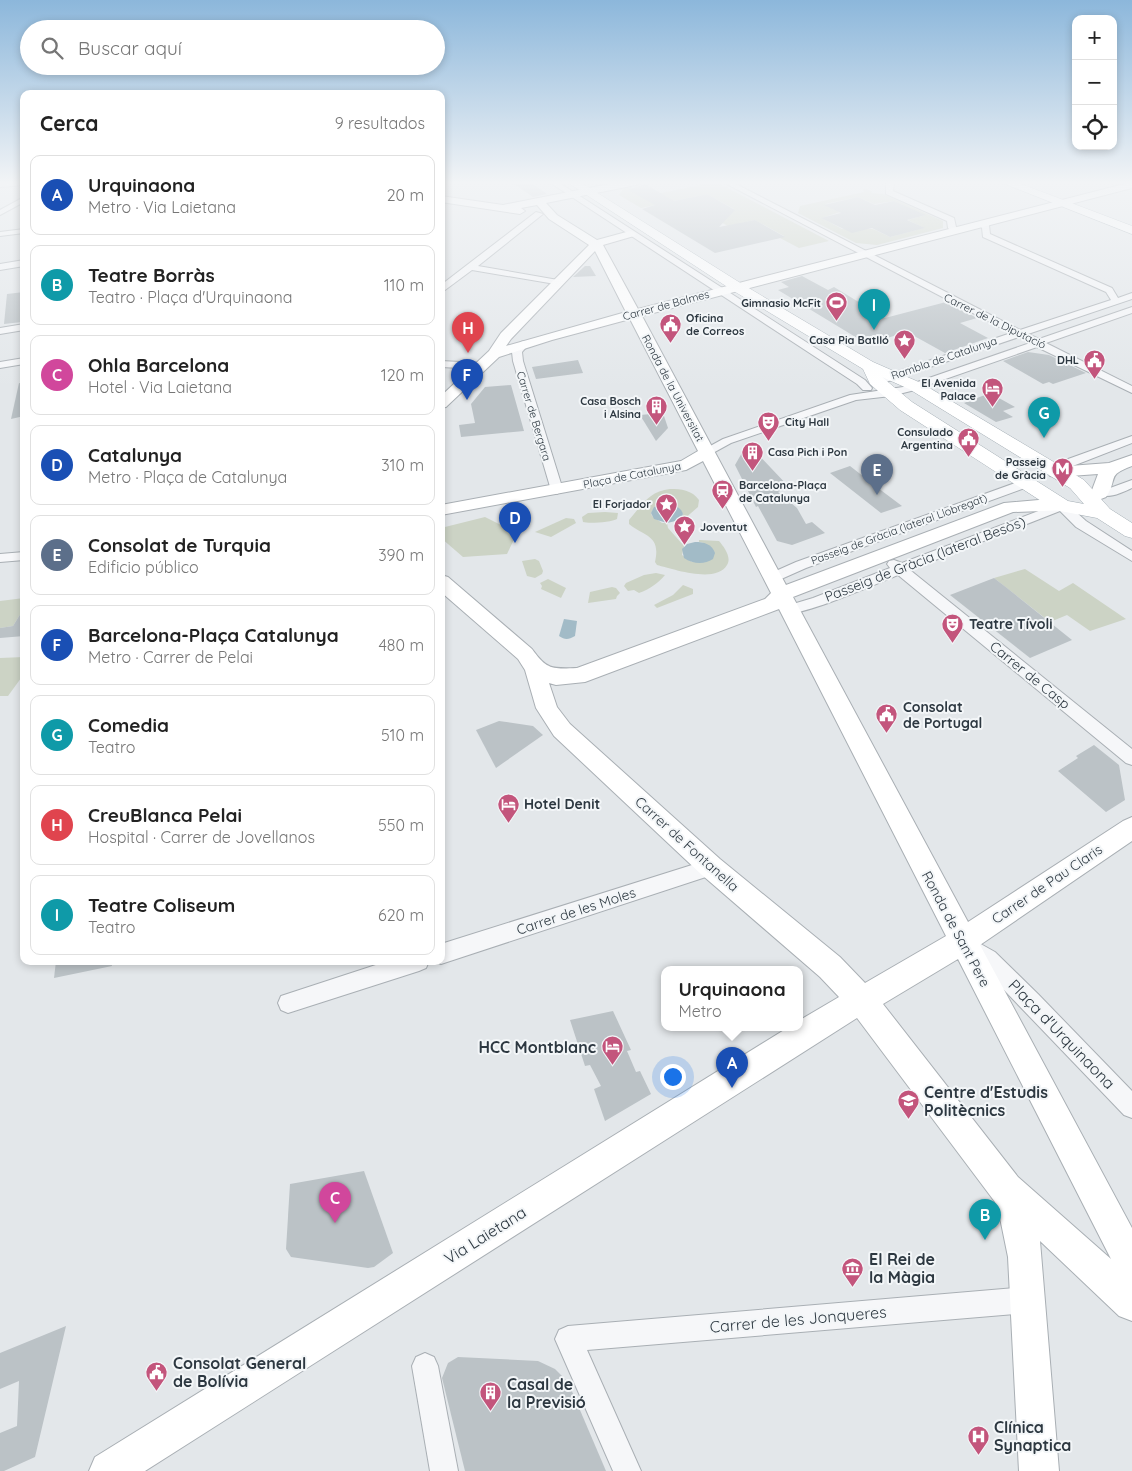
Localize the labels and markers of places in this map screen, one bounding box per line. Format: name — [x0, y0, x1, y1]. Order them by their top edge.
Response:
pin: I — [858, 289, 890, 330]
sports icon: Gimnasio McFit — [825, 291, 849, 322]
place label: Gimnasio McFit — [741, 296, 821, 310]
place label: Oficina de Correos — [686, 311, 744, 338]
pin: H — [452, 312, 484, 353]
public building icon: Oficina de Correos — [658, 312, 682, 343]
place icon: Casa Pia Batlló — [893, 328, 917, 359]
place label: Casa Pia Batlló — [809, 333, 889, 347]
public building icon: DHL — [1083, 348, 1107, 379]
place label: DHL — [1057, 353, 1079, 367]
pin: F — [451, 359, 483, 400]
place label: El Avenida Palace — [921, 376, 977, 403]
hotel icon: El Avenida Palace — [980, 377, 1004, 408]
place label: Casa Bosch i Alsina — [580, 394, 641, 421]
building icon: Casa Bosch i Alsina — [645, 395, 669, 426]
pin: G — [1028, 397, 1060, 438]
theatre icon: City Hall — [757, 410, 781, 441]
place label: City Hall — [785, 415, 829, 429]
place label: Consulado Argentina — [897, 425, 953, 452]
public building icon: Consulado Argentina — [957, 426, 981, 457]
building icon: Casa Pich i Pon — [740, 440, 764, 471]
place label: Casa Pich i Pon — [768, 445, 847, 459]
pin: E — [861, 454, 893, 495]
place label: Passeig de Gràcia — [995, 455, 1046, 482]
metro station icon: Passeig de Gràcia — [1050, 456, 1074, 487]
place label: Barcelona-Plaça de Catalunya — [739, 478, 827, 505]
station icon: Barcelona-Plaça de Catalunya — [711, 479, 735, 510]
place icon: El Forjador — [655, 492, 679, 523]
place label: El Forjador — [593, 497, 651, 511]
pin: D — [499, 502, 531, 543]
place icon: Joventut — [672, 515, 696, 546]
place label: Joventut — [700, 520, 748, 534]
theatre icon: Teatre Tívoli — [941, 612, 965, 643]
place label: Teatre Tívoli — [969, 615, 1053, 633]
place label: Consolat de Portugal — [903, 698, 982, 732]
public building icon: Consolat de Portugal — [875, 703, 899, 734]
hotel icon: Hotel Denit — [496, 792, 520, 823]
place label: Hotel Denit — [524, 795, 600, 813]
hotel icon: HCC Montblanc — [600, 1035, 624, 1066]
place label: HCC Montblanc — [479, 1037, 596, 1057]
pin: A — [716, 1047, 748, 1088]
place label: Centre d'Estudis Politècnics — [924, 1082, 1048, 1120]
school or university icon: Centre d'Estudis Politècnics — [896, 1089, 920, 1120]
pin: C — [319, 1182, 351, 1223]
pin: B — [969, 1199, 1001, 1240]
place label: El Rei de la Màgia — [869, 1249, 935, 1287]
museum icon: El Rei de la Màgia — [841, 1256, 865, 1287]
place label: Consolat General de Bolívia — [173, 1353, 306, 1391]
public building icon: Consolat General de Bolívia — [145, 1360, 169, 1391]
place label: Casal de la Previsió — [507, 1374, 586, 1412]
building icon: Casal de la Previsió — [479, 1381, 503, 1412]
place label: Clínica Synaptica — [994, 1417, 1071, 1455]
hospital icon: Clínica Synaptica — [966, 1424, 990, 1455]

